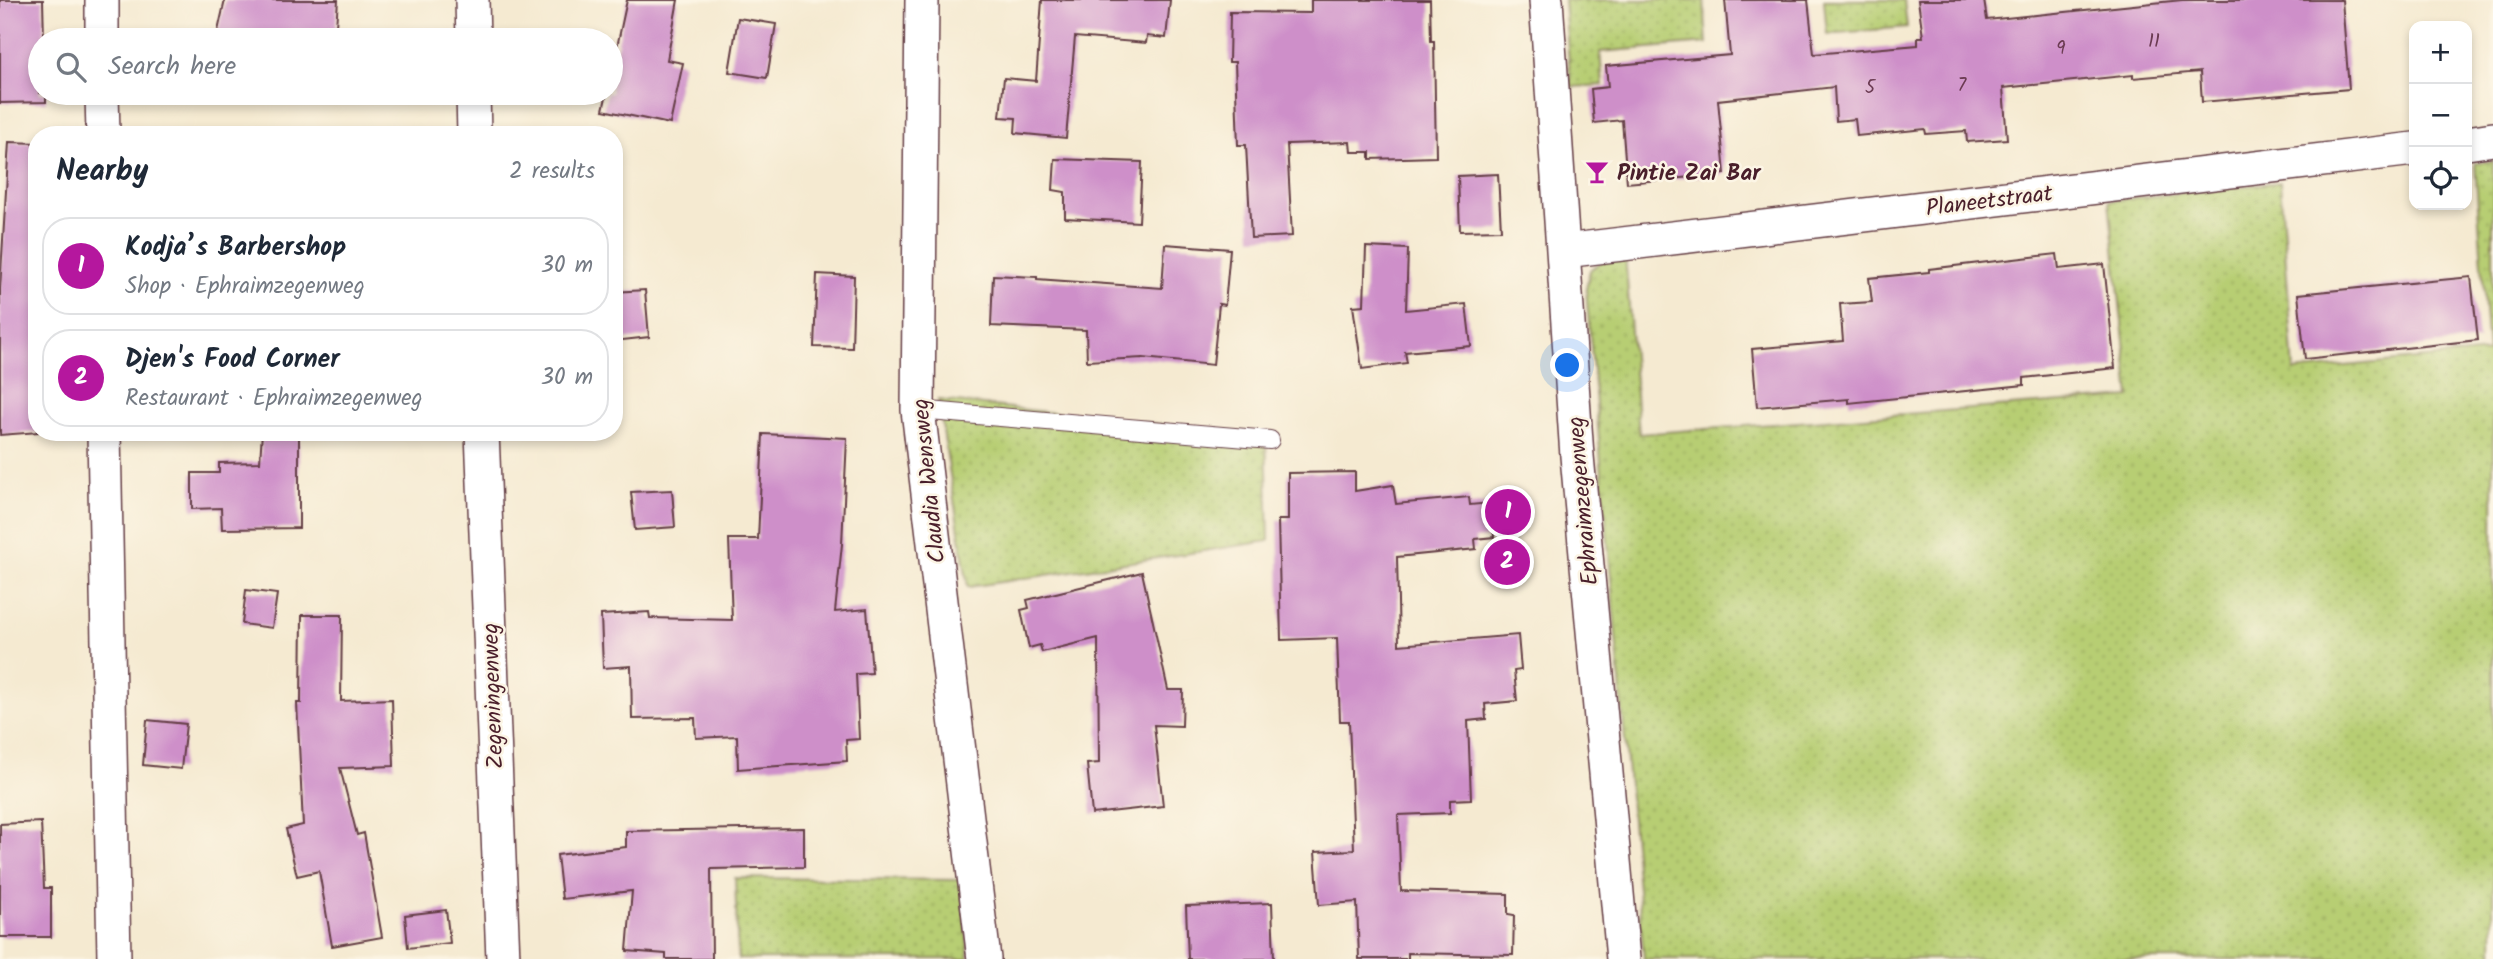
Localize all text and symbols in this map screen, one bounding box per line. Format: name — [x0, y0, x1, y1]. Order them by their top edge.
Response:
map controls — [2409, 21, 2472, 210]
button: + — [2409, 21, 2472, 84]
house number: 11 — [2148, 27, 2160, 57]
search box — [28, 28, 623, 105]
house number: 9 — [2056, 34, 2066, 64]
text: Search here — [108, 46, 236, 88]
icon: search — [52, 48, 90, 86]
house number: 7 — [1958, 71, 1968, 101]
house number: 5 — [1865, 73, 1877, 103]
button: − — [2409, 84, 2472, 147]
button: locate — [2409, 147, 2472, 210]
text: Nearby — [56, 148, 148, 196]
text: 2 results — [509, 154, 595, 190]
place label: Pintie Zai Bar — [1617, 156, 1762, 192]
bar icon: Pintie Zai Bar — [1583, 158, 1611, 186]
street label: Planeetstraat — [1924, 176, 2056, 228]
text: Kodja’s Barbershop — [125, 227, 346, 269]
text: 1 — [78, 248, 84, 284]
text: 30 m — [541, 248, 593, 284]
text: Shop · Ephraimzegenweg — [125, 269, 365, 305]
text: Djen's Food Corner — [125, 339, 340, 381]
your location — [1550, 348, 1584, 382]
text: 2 — [74, 360, 88, 396]
text: 30 m — [541, 360, 593, 396]
text: Restaurant · Ephraimzegenweg — [125, 381, 423, 417]
street label: Claudia Wensweg — [903, 397, 957, 565]
street label: Ephraimzegenweg — [1559, 415, 1609, 587]
pin: 1 — [1485, 486, 1531, 538]
pin: 2 — [1484, 536, 1530, 588]
street label: Zegeningenweg — [473, 622, 515, 770]

